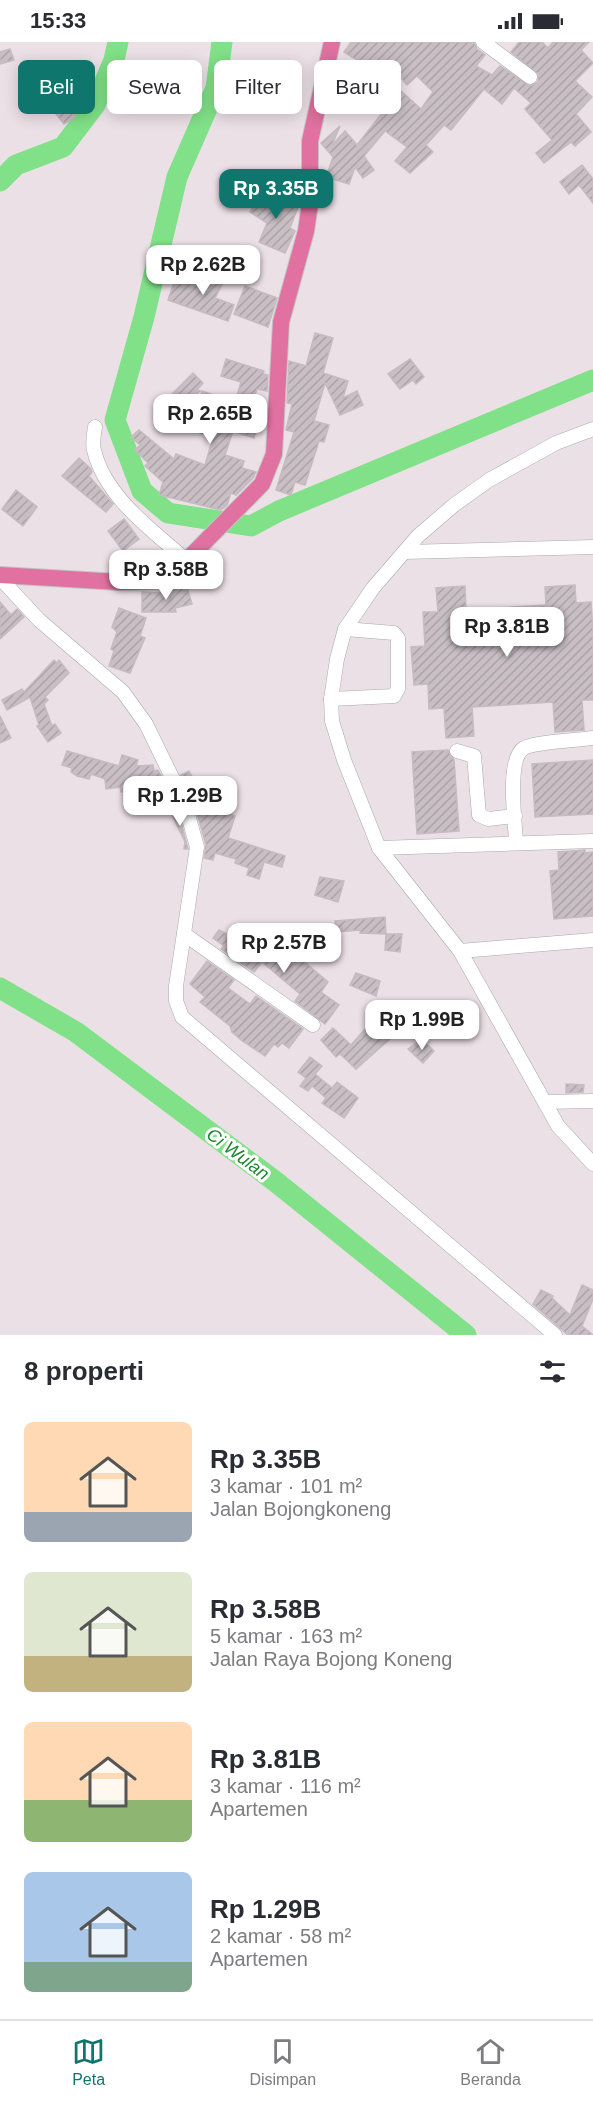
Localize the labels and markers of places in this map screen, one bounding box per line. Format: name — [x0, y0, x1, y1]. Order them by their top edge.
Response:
pin: Rp 3.35B — [214, 169, 338, 220]
pin: Rp 2.62B — [141, 245, 265, 296]
pin: Rp 2.65B — [148, 394, 272, 445]
pin: Rp 3.58B — [104, 550, 228, 601]
pin: Rp 3.81B — [445, 607, 569, 658]
pin: Rp 1.29B — [118, 776, 242, 827]
pin: Rp 2.57B — [222, 923, 346, 974]
pin: Rp 1.99B — [360, 1000, 484, 1051]

